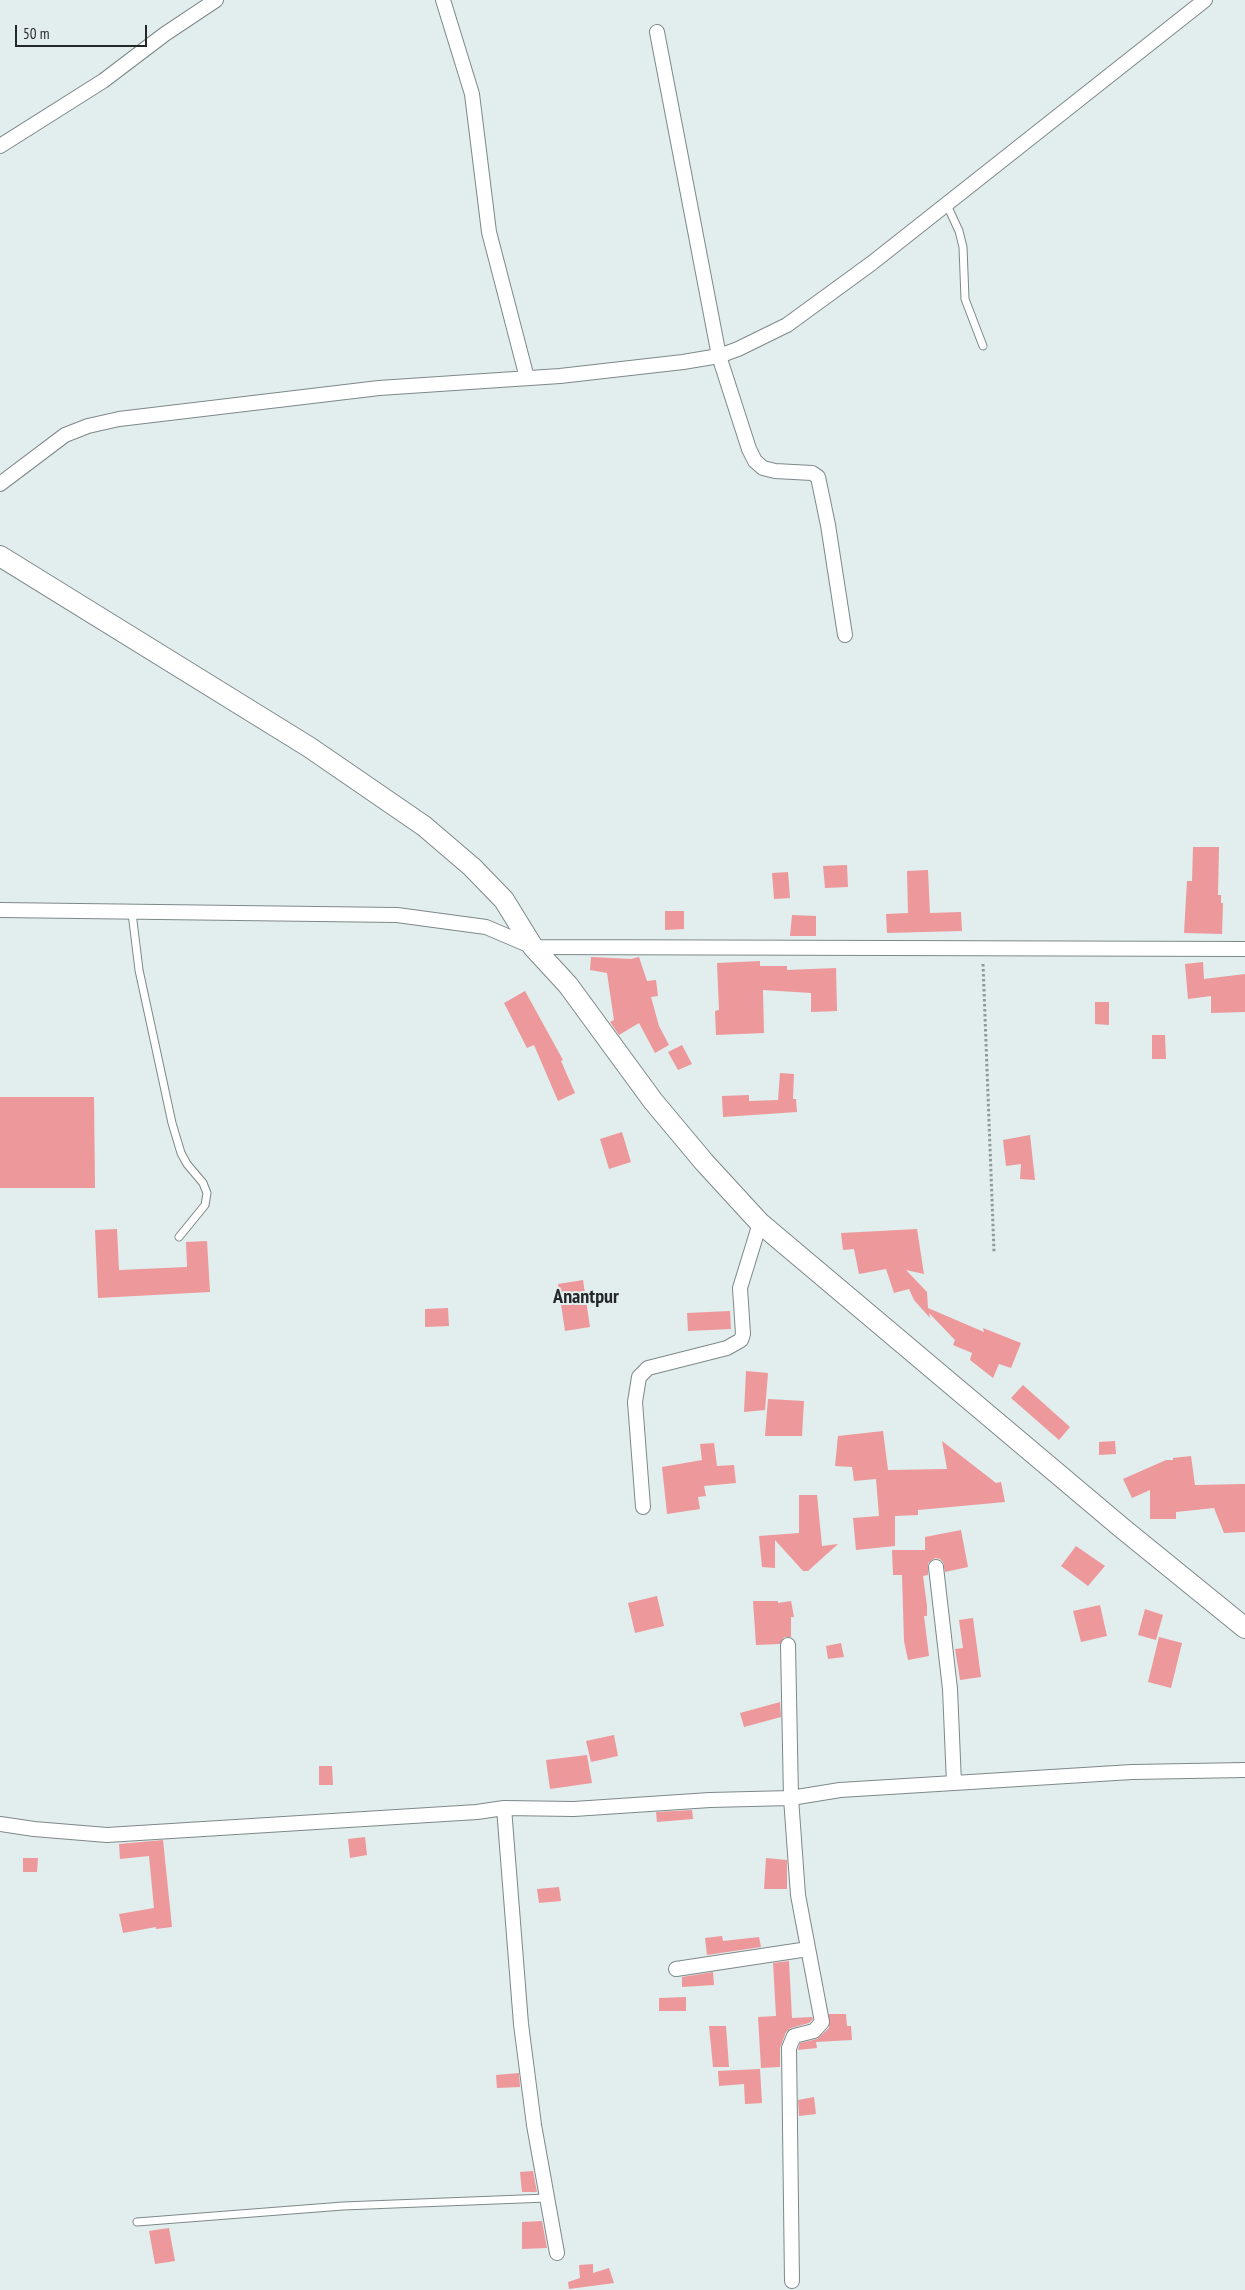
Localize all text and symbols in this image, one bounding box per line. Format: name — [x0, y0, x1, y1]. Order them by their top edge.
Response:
scale bar — [18, 15, 150, 47]
text: 50 m — [23, 24, 49, 43]
district label: Anantpur — [553, 1285, 619, 1309]

